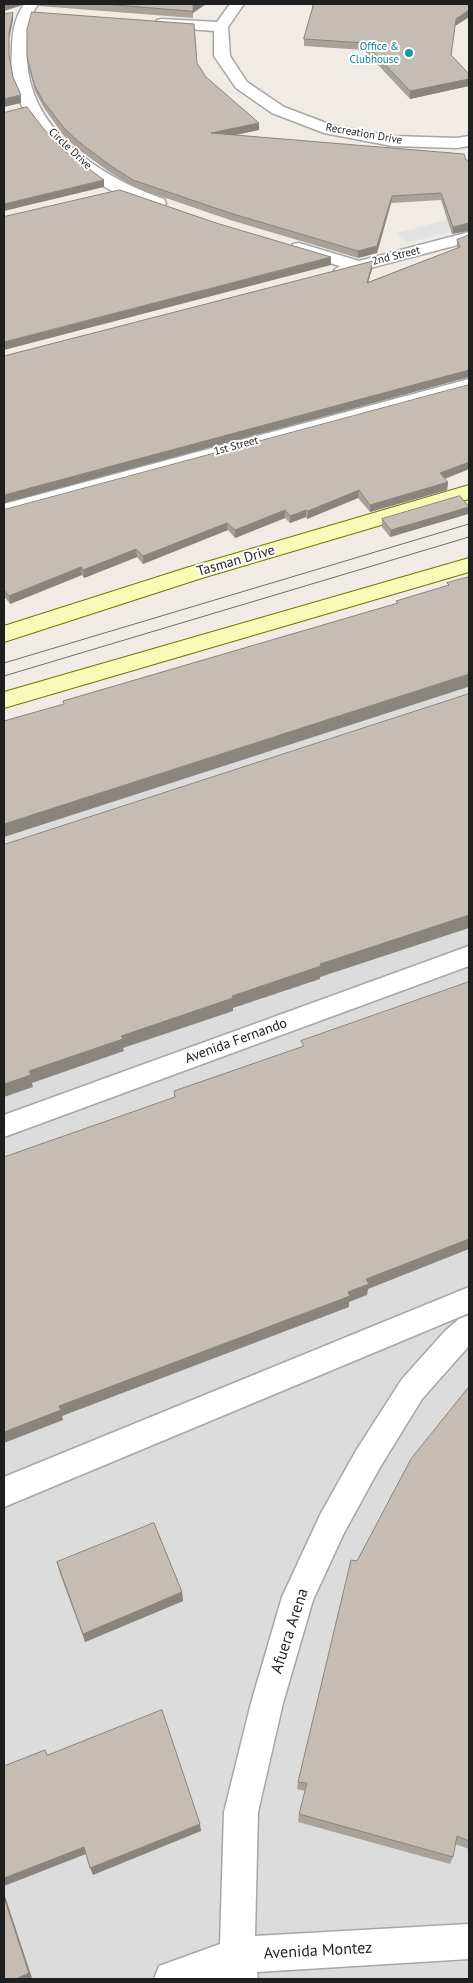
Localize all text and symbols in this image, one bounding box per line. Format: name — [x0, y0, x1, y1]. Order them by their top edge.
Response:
place label: Office & Clubhouse — [350, 40, 399, 66]
marker: Office & Clubhouse — [403, 47, 415, 59]
street label: Recreation Drive — [325, 121, 403, 147]
street label: Circle Drive — [46, 126, 94, 172]
street label: 2nd Street — [371, 244, 421, 268]
street label: 1st Street — [212, 434, 260, 458]
street label: Tasman Drive — [195, 542, 277, 580]
street label: Avenida Fernando — [183, 1015, 289, 1067]
street label: Afuera Arena — [267, 1586, 313, 1676]
street label: Avenida Montez — [263, 1939, 373, 1963]

